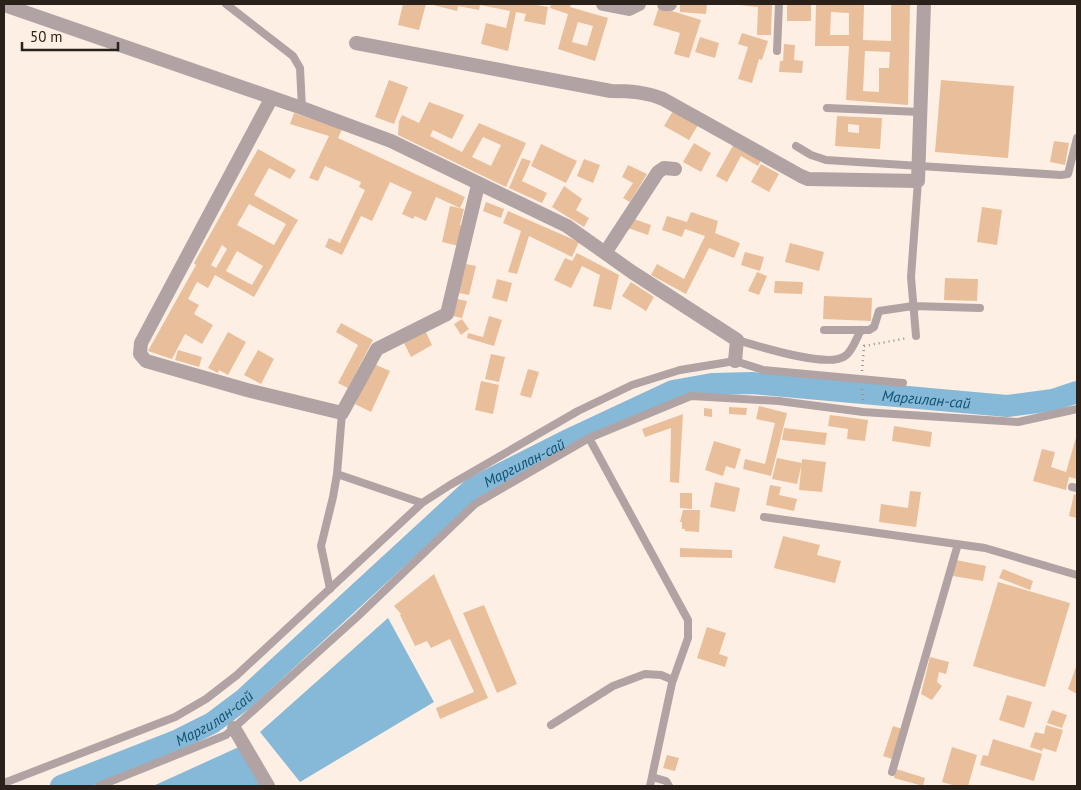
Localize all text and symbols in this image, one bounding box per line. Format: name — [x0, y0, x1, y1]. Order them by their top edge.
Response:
scale bar — [22, 20, 119, 52]
text: 50 m — [30, 27, 63, 46]
water label: Маргилан-сай — [881, 385, 972, 412]
water label: Маргилан-сай — [480, 434, 568, 491]
water label: Маргилан-сай — [172, 686, 257, 749]

